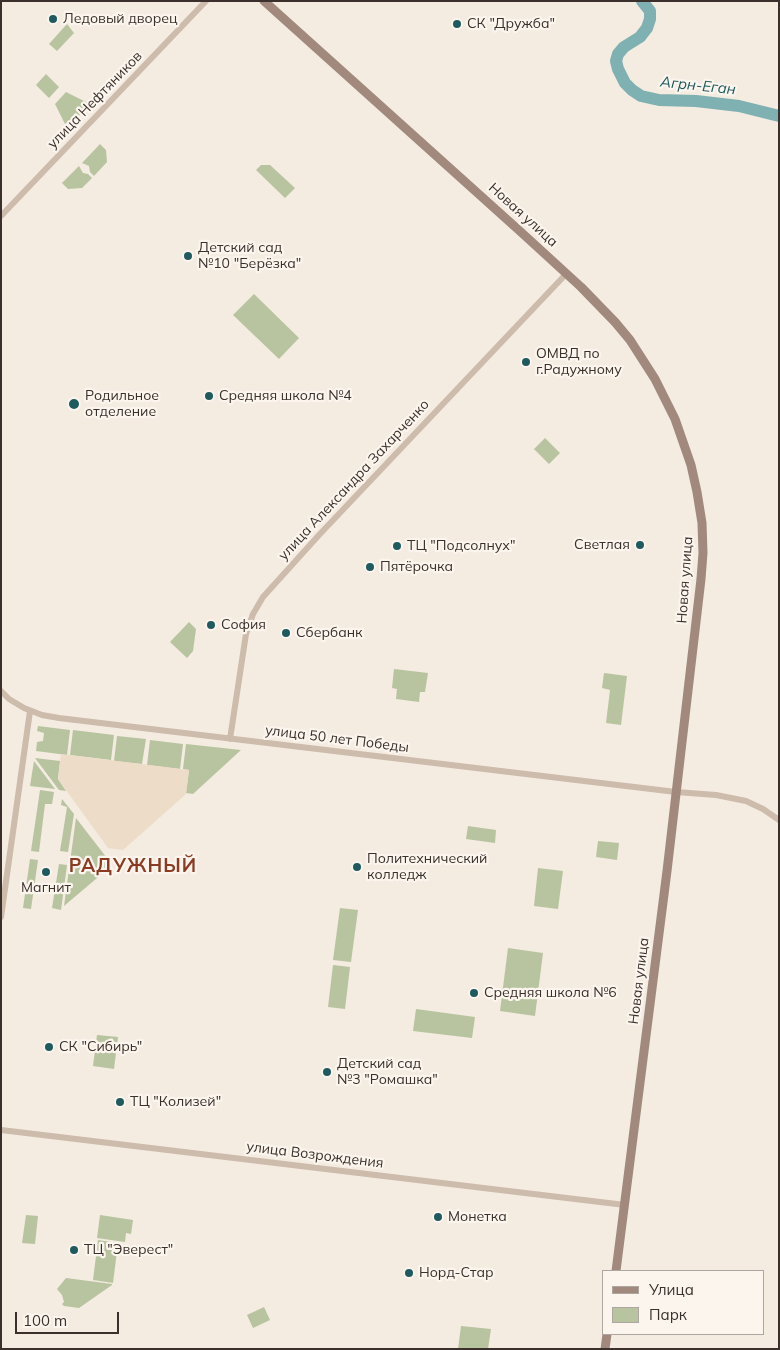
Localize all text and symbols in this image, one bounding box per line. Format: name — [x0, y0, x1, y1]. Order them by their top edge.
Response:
place label: Ледовый дворец — [63, 11, 178, 27]
marker: Ледовый дворец — [47, 13, 59, 25]
place label: СК "Дружба" — [467, 16, 555, 32]
marker: СК "Дружба" — [451, 18, 463, 30]
street label: улица Нефтяников — [44, 48, 146, 152]
water label: Агрн-Еган — [659, 73, 737, 99]
street label: Новая улица — [485, 180, 561, 250]
place label: Детский сад №10 "Берёзка" — [198, 240, 301, 272]
marker: Детский сад №10 "Берёзка" — [182, 250, 194, 262]
place label: ОМВД по г.Радужному — [536, 346, 622, 378]
marker: ОМВД по г.Радужному — [520, 356, 532, 368]
place label: Родильное отделение — [85, 388, 159, 421]
place label: Средняя школа №4 — [219, 388, 352, 404]
marker: Средняя школа №4 — [203, 390, 215, 402]
street label: улица Александра Захарченко — [275, 396, 433, 564]
marker: Родильное отделение — [67, 397, 81, 411]
street label: Новая улица — [674, 536, 696, 624]
place label: Светлая — [574, 537, 630, 553]
place label: ТЦ "Подсолнух" — [407, 538, 515, 554]
marker: Светлая — [634, 539, 646, 551]
marker: ТЦ "Подсолнух" — [391, 540, 403, 552]
place label: Пятёрочка — [380, 559, 453, 575]
marker: Пятёрочка — [364, 561, 376, 573]
place label: София — [221, 617, 266, 633]
marker: София — [205, 619, 217, 631]
place label: Сбербанк — [296, 625, 363, 641]
marker: Сбербанк — [280, 627, 292, 639]
street label: улица 50 лет Победы — [264, 722, 410, 756]
place label: Политехнический колледж — [367, 851, 487, 884]
district label: РАДУЖНЫЙ — [68, 855, 198, 877]
marker: Политехнический колледж — [351, 861, 363, 873]
marker: Магнит — [40, 866, 52, 878]
place label: Магнит — [21, 880, 71, 896]
street label: Новая улица — [625, 937, 653, 1025]
place label: Средняя школа №6 — [484, 985, 617, 1001]
marker: Средняя школа №6 — [468, 987, 480, 999]
place label: СК "Сибирь" — [59, 1039, 142, 1055]
marker: СК "Сибирь" — [43, 1041, 55, 1053]
place label: Детский сад №3 "Ромашка" — [337, 1056, 438, 1088]
marker: Детский сад №3 "Ромашка" — [321, 1066, 333, 1078]
place label: ТЦ "Колизей" — [130, 1094, 221, 1110]
marker: ТЦ "Колизей" — [114, 1096, 126, 1108]
street label: улица Возрождения — [246, 1138, 384, 1172]
place label: Монетка — [448, 1209, 507, 1225]
marker: Монетка — [432, 1211, 444, 1223]
place label: ТЦ "Эверест" — [84, 1242, 173, 1258]
marker: ТЦ "Эверест" — [68, 1244, 80, 1256]
place label: Норд-Стар — [419, 1265, 493, 1281]
marker: Норд-Стар — [403, 1267, 415, 1279]
legend — [602, 1270, 765, 1335]
text: Улица — [649, 1280, 694, 1299]
scale bar — [18, 1302, 121, 1334]
text: Парк — [649, 1305, 687, 1324]
text: 100 m — [23, 1311, 67, 1330]

